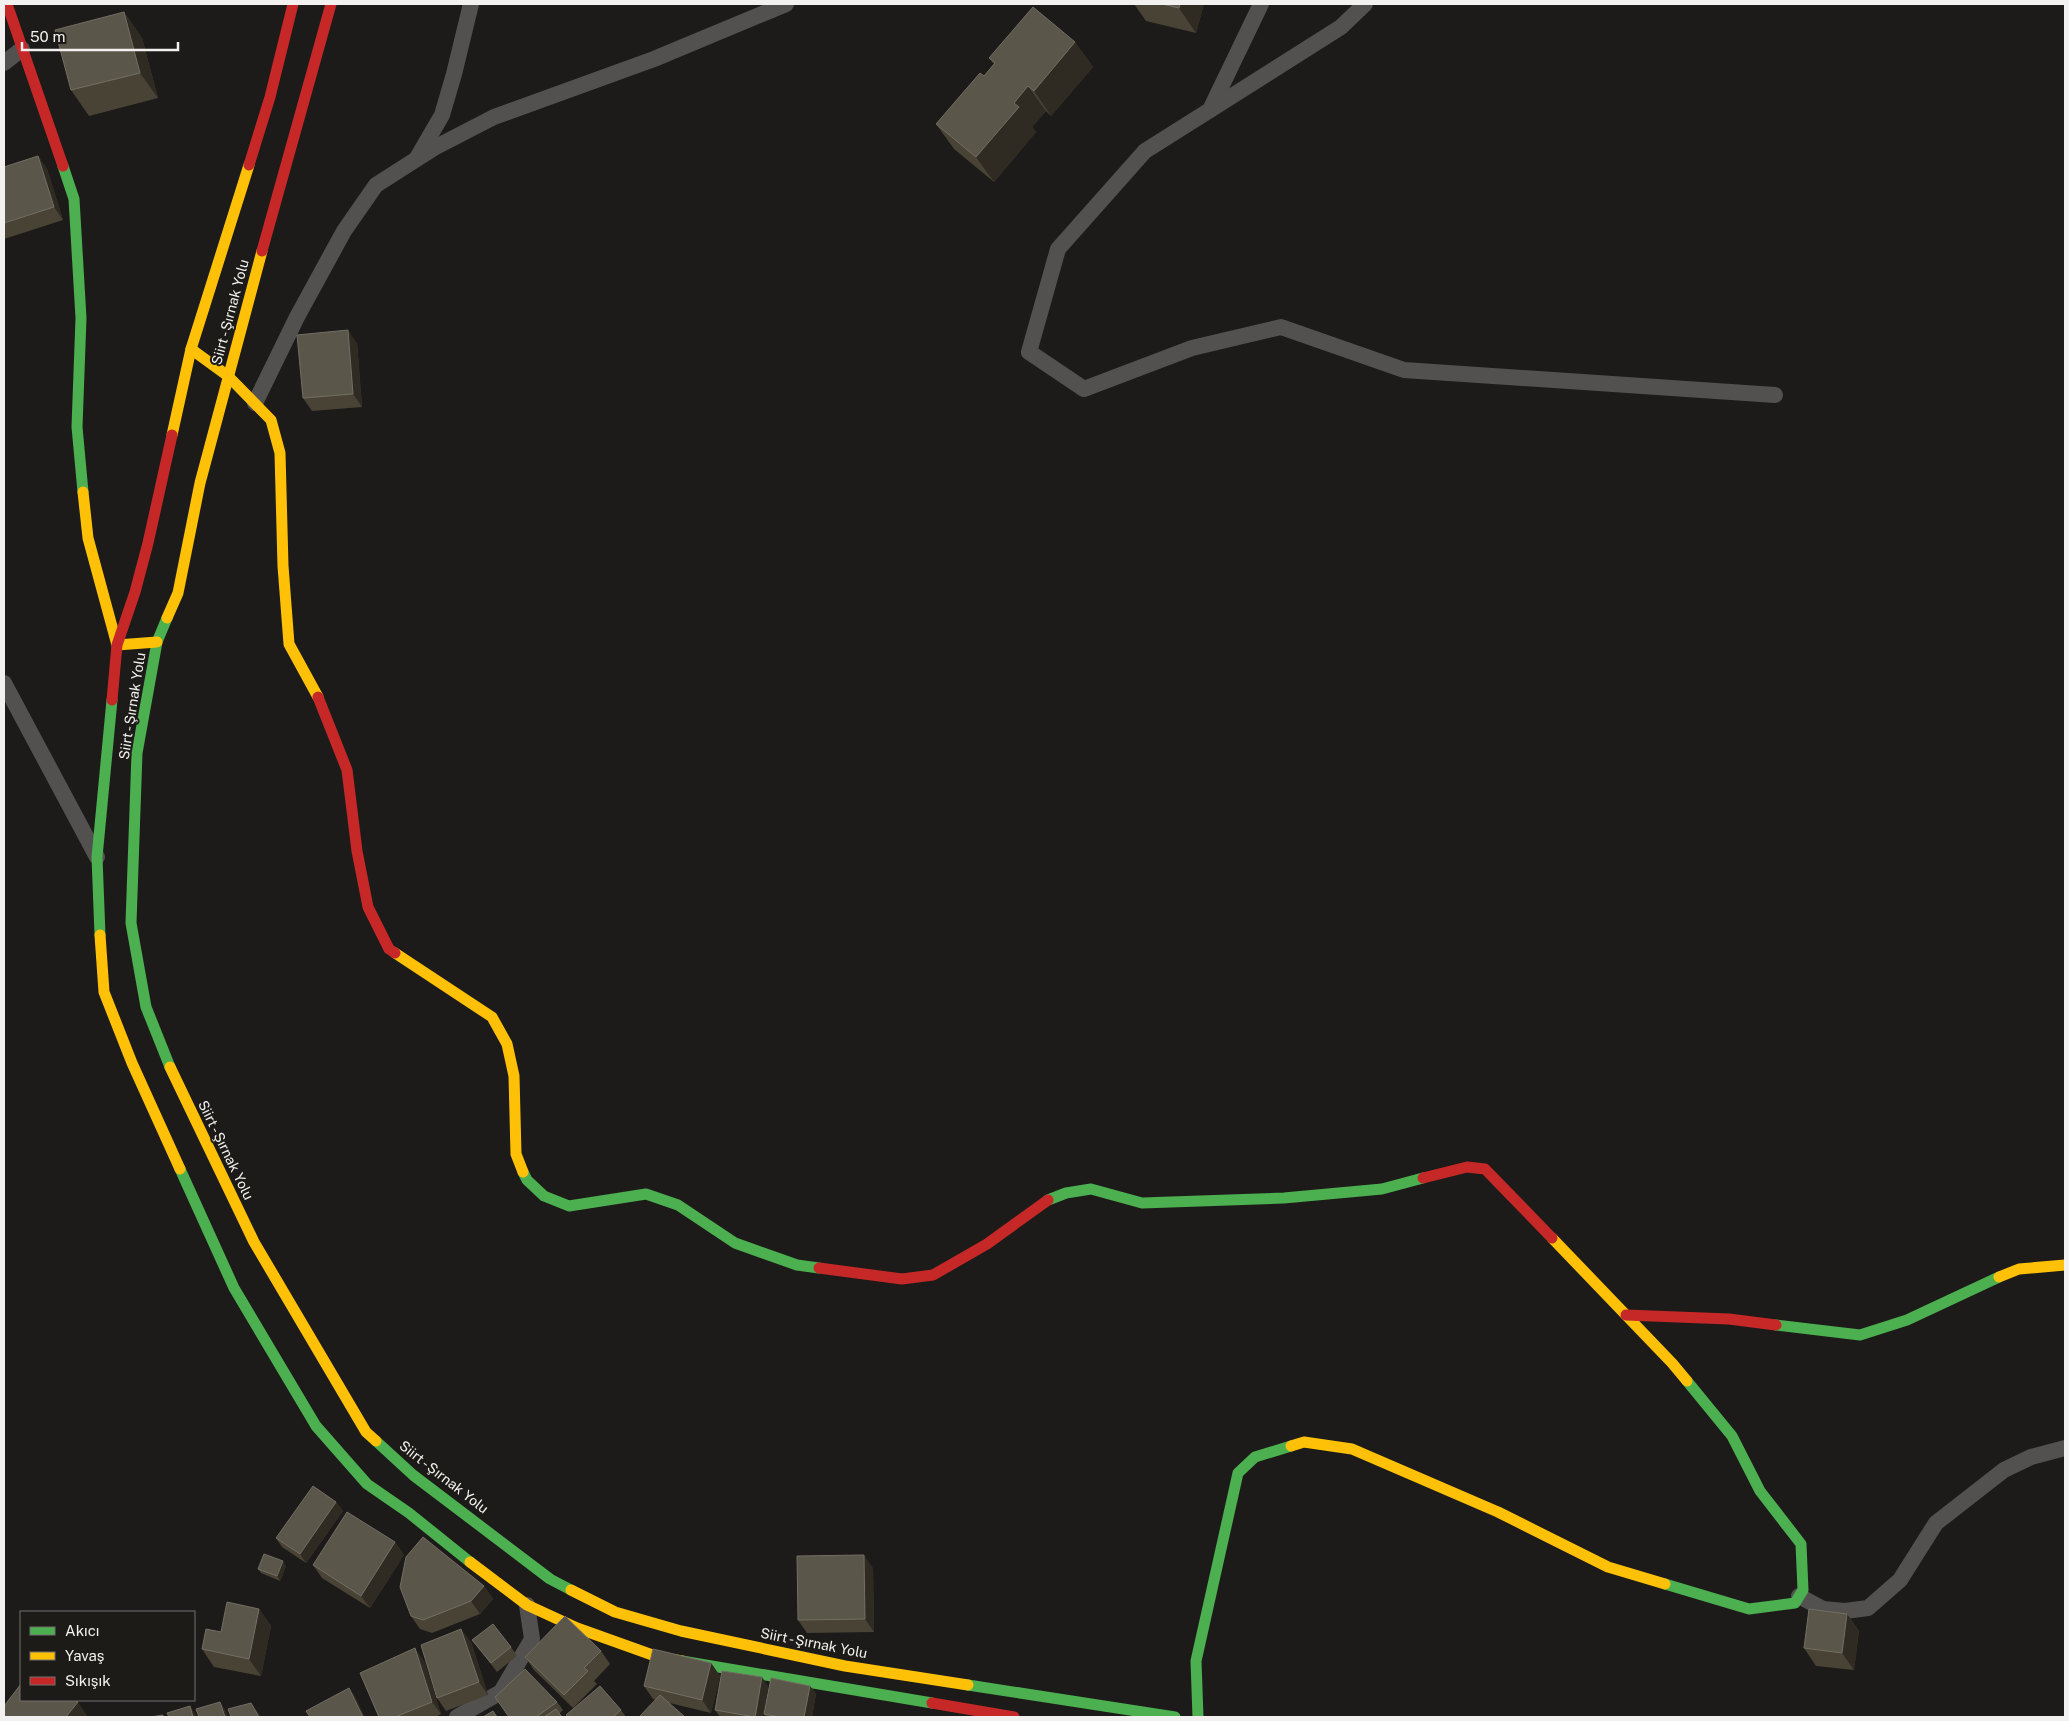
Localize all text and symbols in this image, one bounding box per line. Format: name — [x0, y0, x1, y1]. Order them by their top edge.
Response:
scale bar — [22, 20, 179, 52]
text: 50 m — [30, 28, 65, 45]
street label: Siirt - Şırnak Yolu — [208, 258, 252, 366]
street label: Siirt - Şırnak Yolu — [116, 651, 148, 761]
street label: Siirt - Şırnak Yolu — [195, 1098, 257, 1202]
street label: Siirt - Şırnak Yolu — [396, 1437, 492, 1517]
legend — [20, 1611, 195, 1701]
text: Akıcı — [65, 1622, 99, 1639]
street label: Siirt - Şırnak Yolu — [759, 1625, 869, 1661]
text: Yavaş — [65, 1647, 104, 1664]
text: Sıkışık — [65, 1672, 111, 1689]

